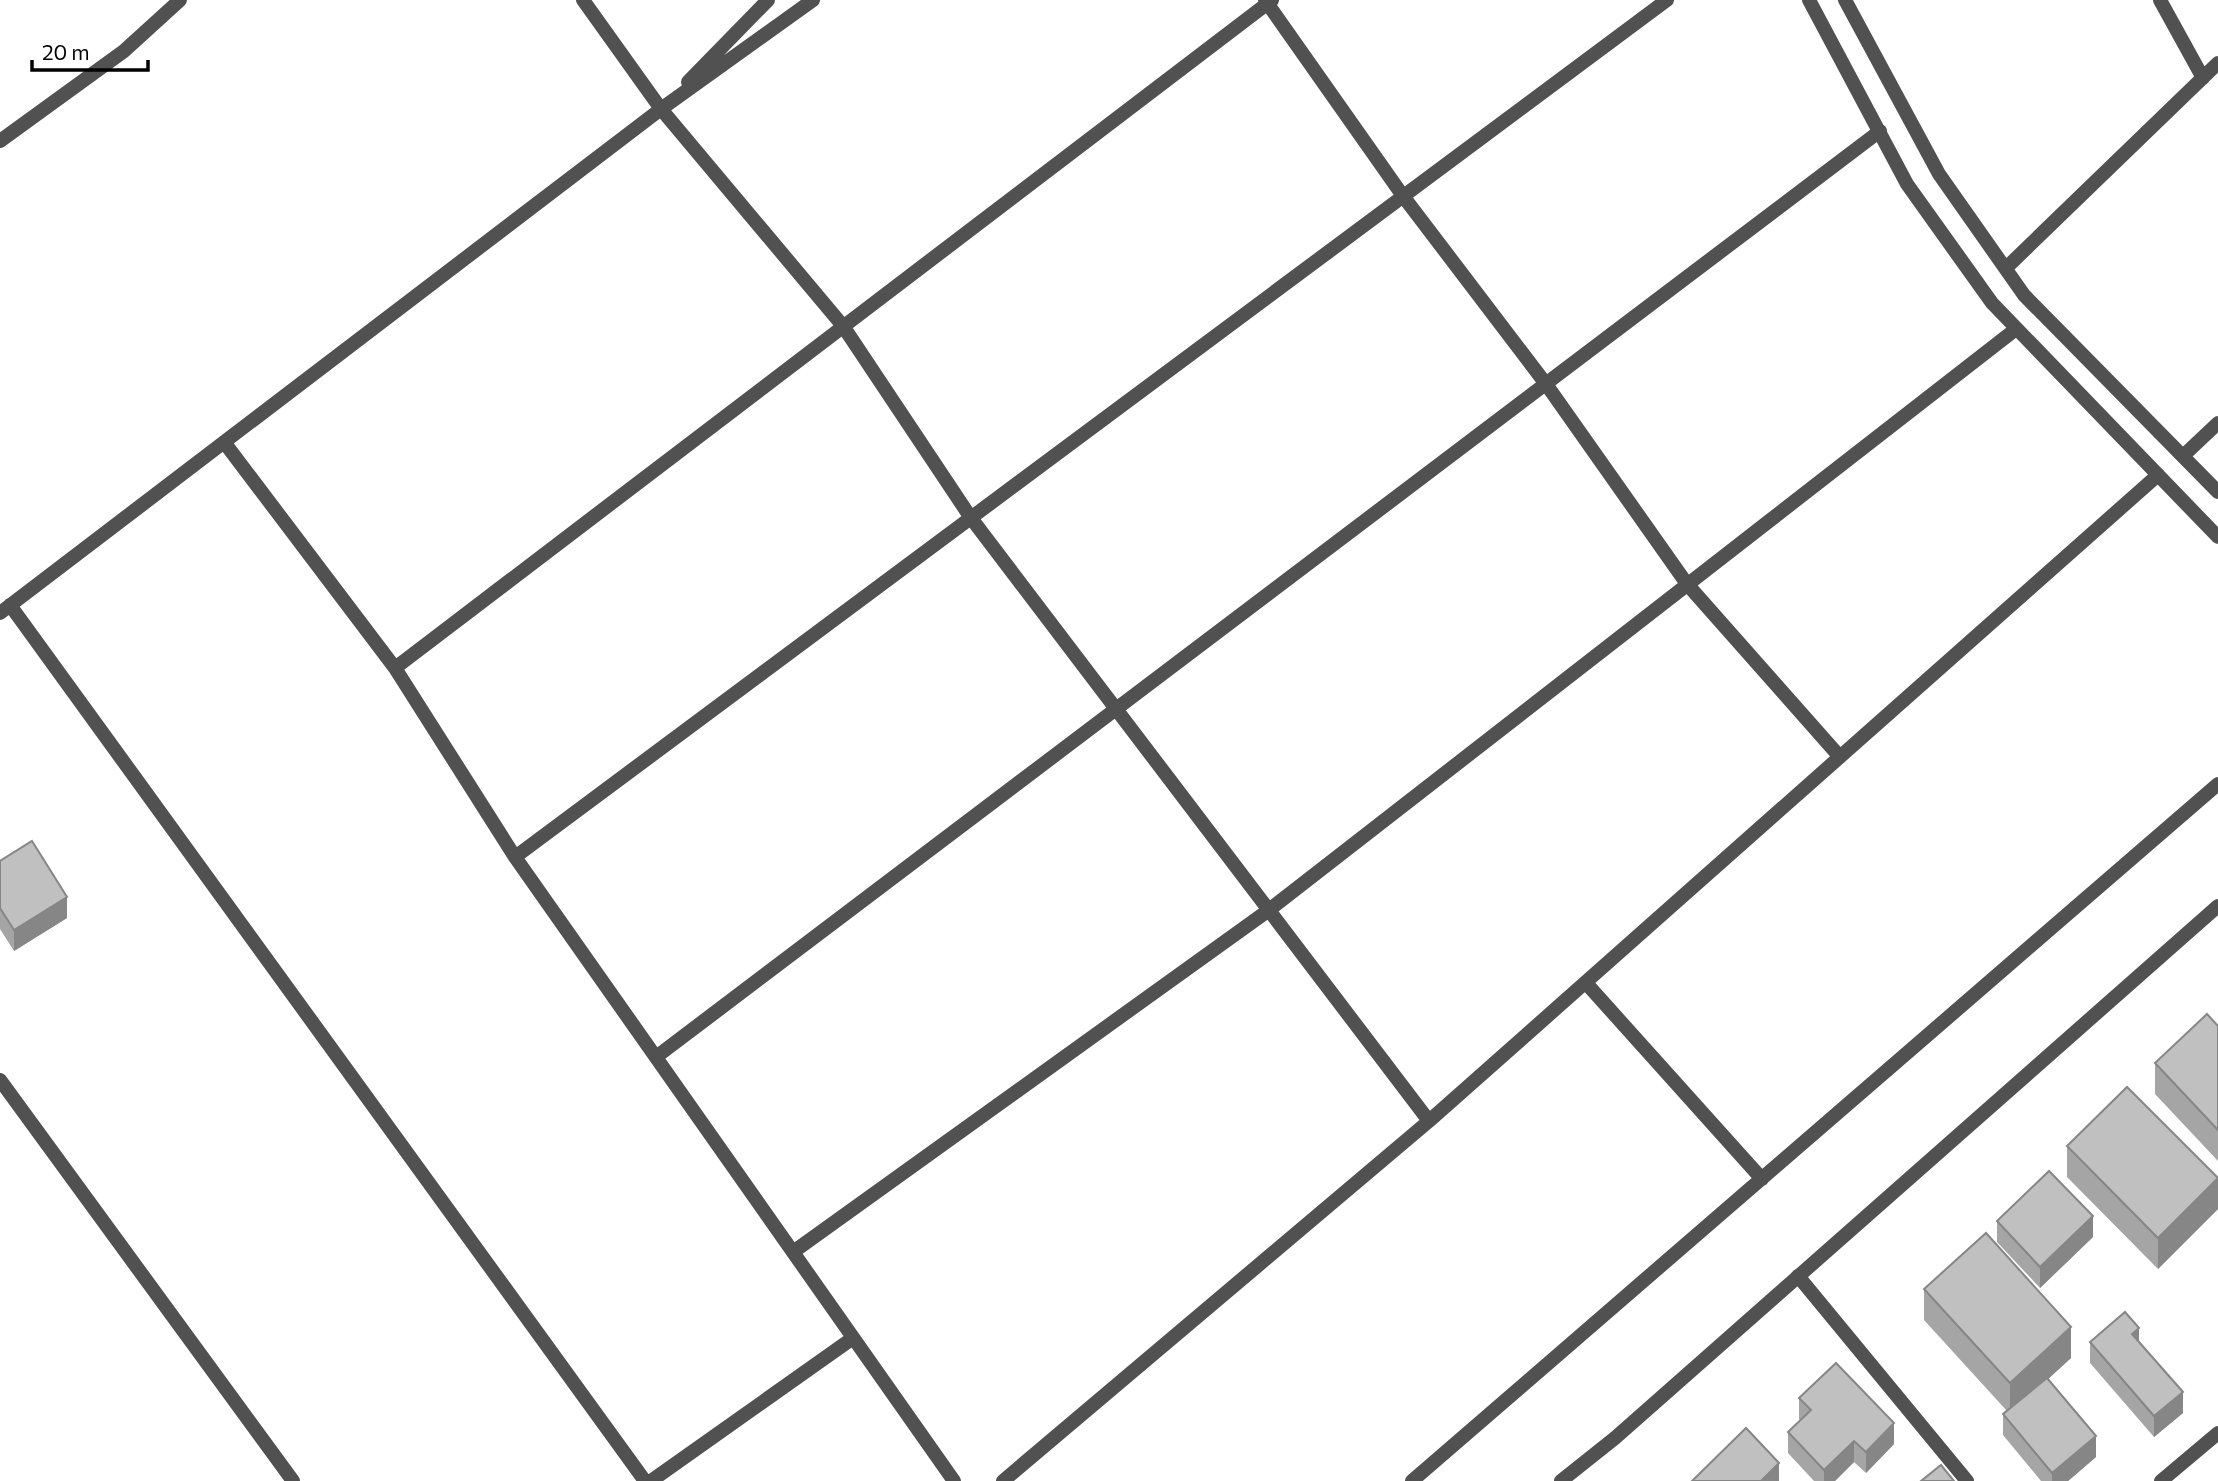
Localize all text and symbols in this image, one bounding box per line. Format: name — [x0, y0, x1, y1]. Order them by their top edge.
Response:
scale bar — [32, 28, 147, 72]
text: 20 m — [42, 39, 90, 64]

